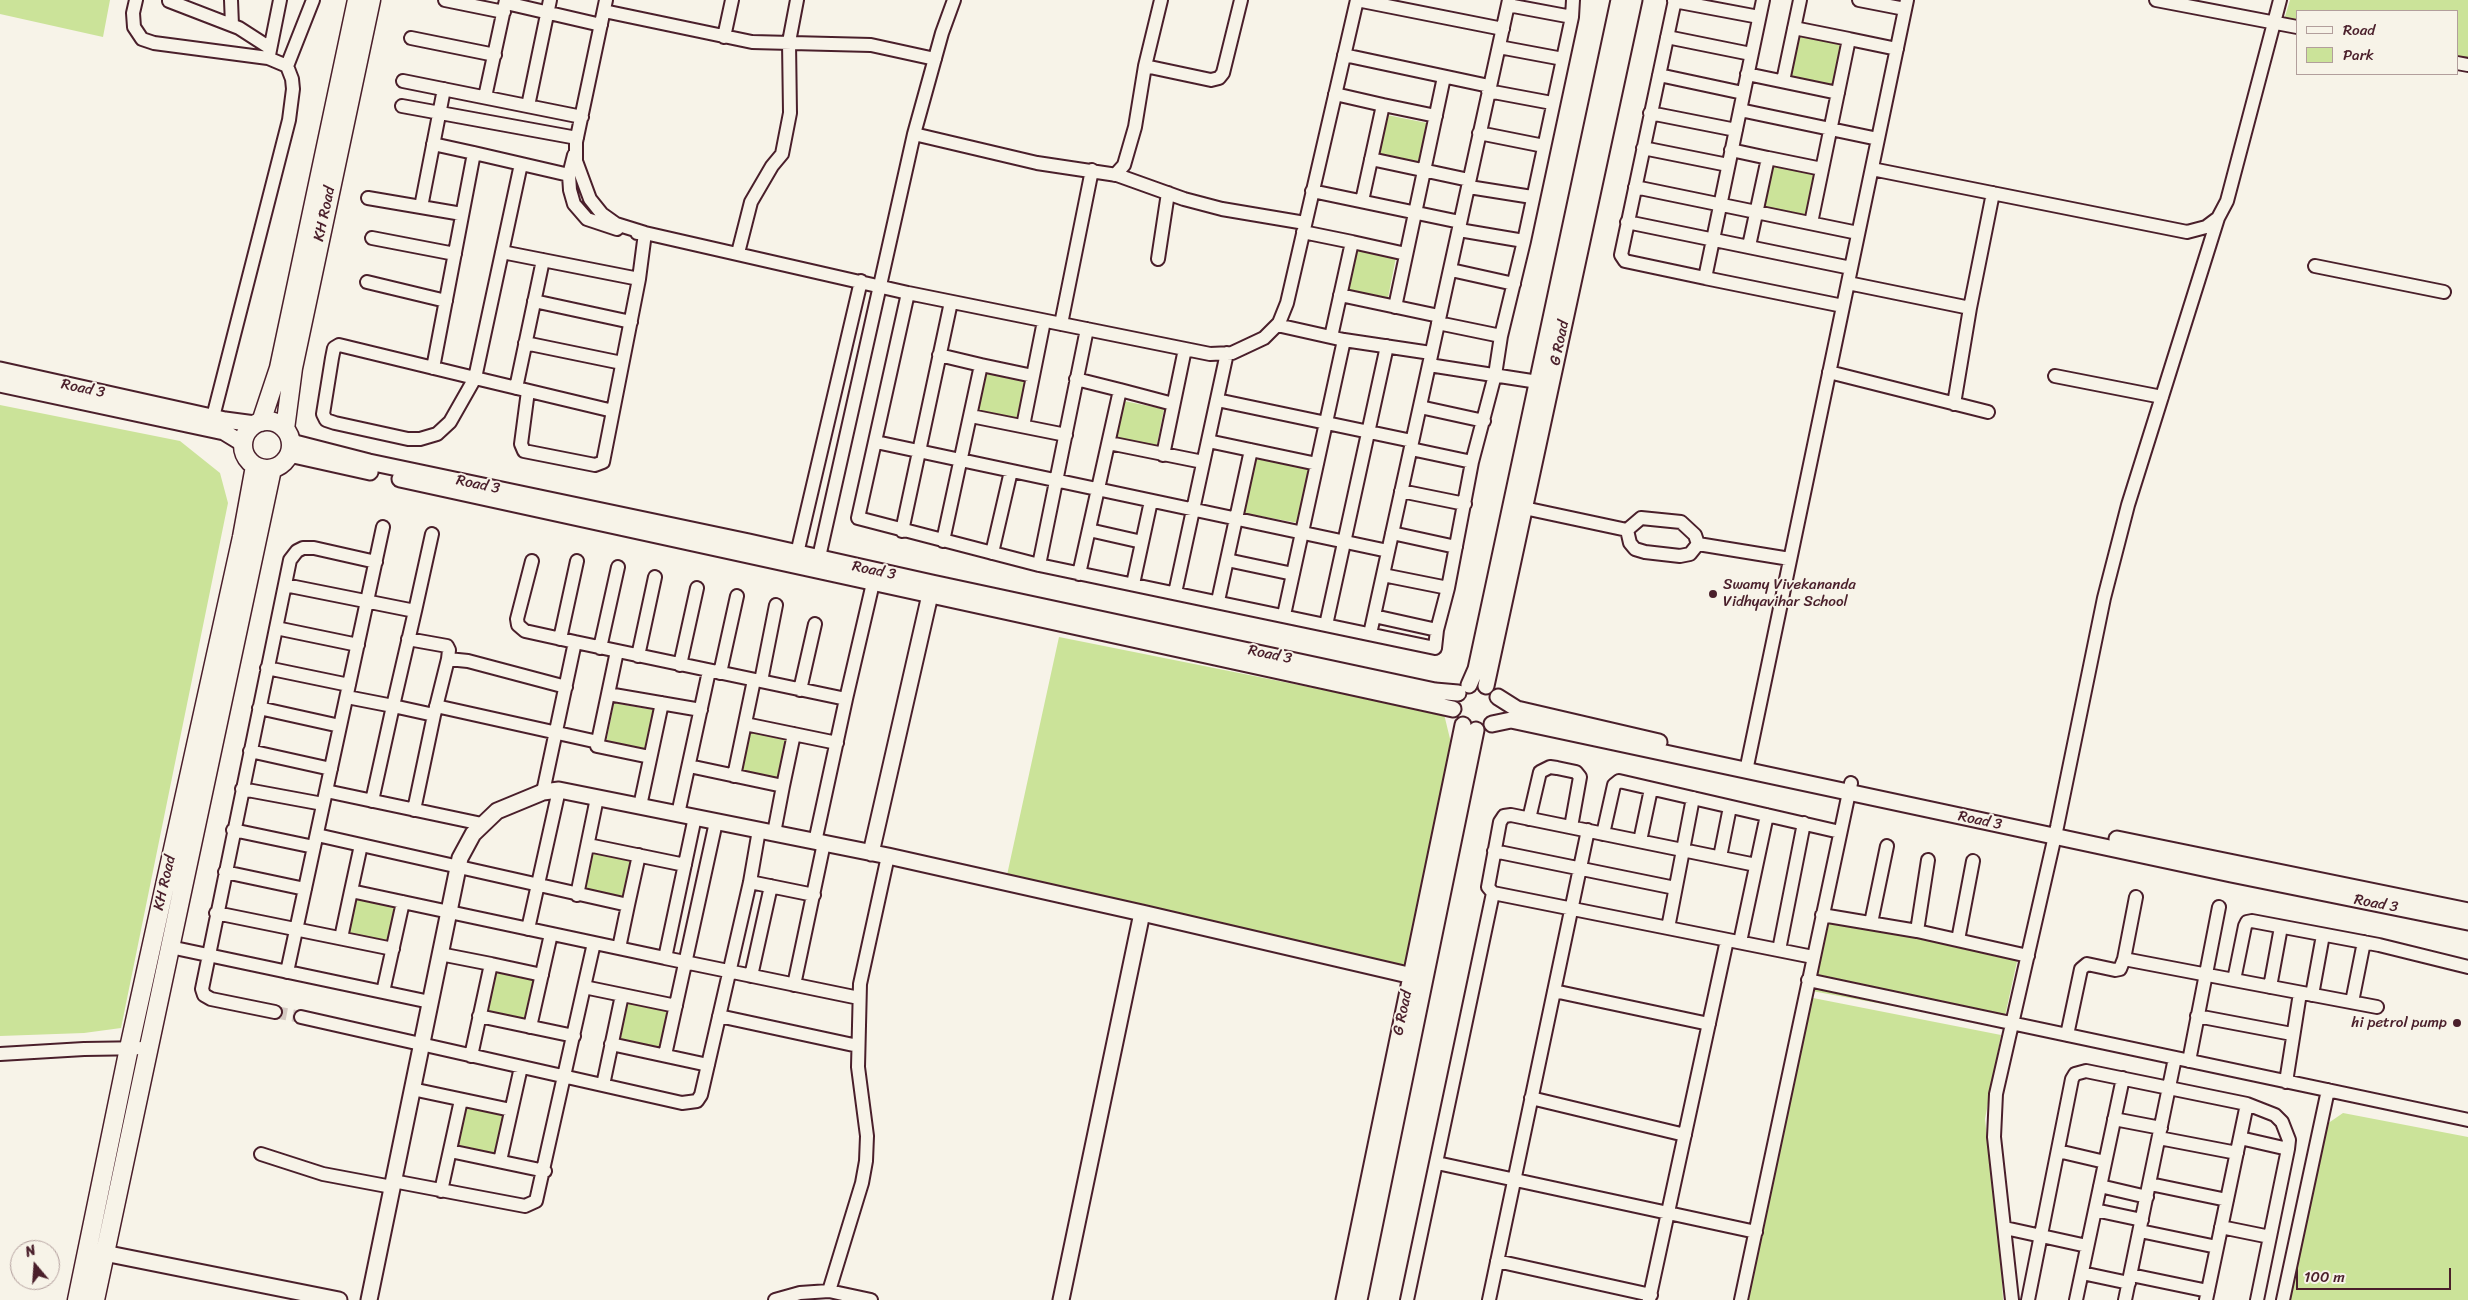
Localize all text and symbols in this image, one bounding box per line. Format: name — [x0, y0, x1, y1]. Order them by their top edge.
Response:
legend — [2296, 10, 2458, 75]
text: Road — [2343, 17, 2375, 43]
text: Park — [2343, 42, 2374, 68]
street label: KH Road — [310, 185, 340, 243]
street label: G Road — [1546, 319, 1574, 367]
street label: Road 3 — [59, 376, 107, 402]
street label: Road 3 — [454, 472, 502, 498]
street label: Road 3 — [850, 558, 898, 584]
place label: Swamy Vivekananda Vidhyavihar School — [1723, 576, 1856, 611]
marker: Swamy Vivekananda Vidhyavihar School — [1707, 588, 1719, 600]
street label: Road 3 — [1246, 642, 1294, 668]
street label: Road 3 — [1956, 808, 2004, 834]
street label: KH Road — [150, 854, 180, 912]
street label: Road 3 — [2353, 891, 2399, 917]
street label: G Road — [1389, 989, 1417, 1037]
place label: hi petrol pump — [2352, 1014, 2447, 1032]
marker: hi petrol pump — [2451, 1017, 2463, 1029]
text: N — [22, 1238, 39, 1265]
north arrow — [10, 1240, 60, 1290]
scale bar — [2298, 1258, 2453, 1290]
text: 100 m — [2304, 1264, 2345, 1290]

